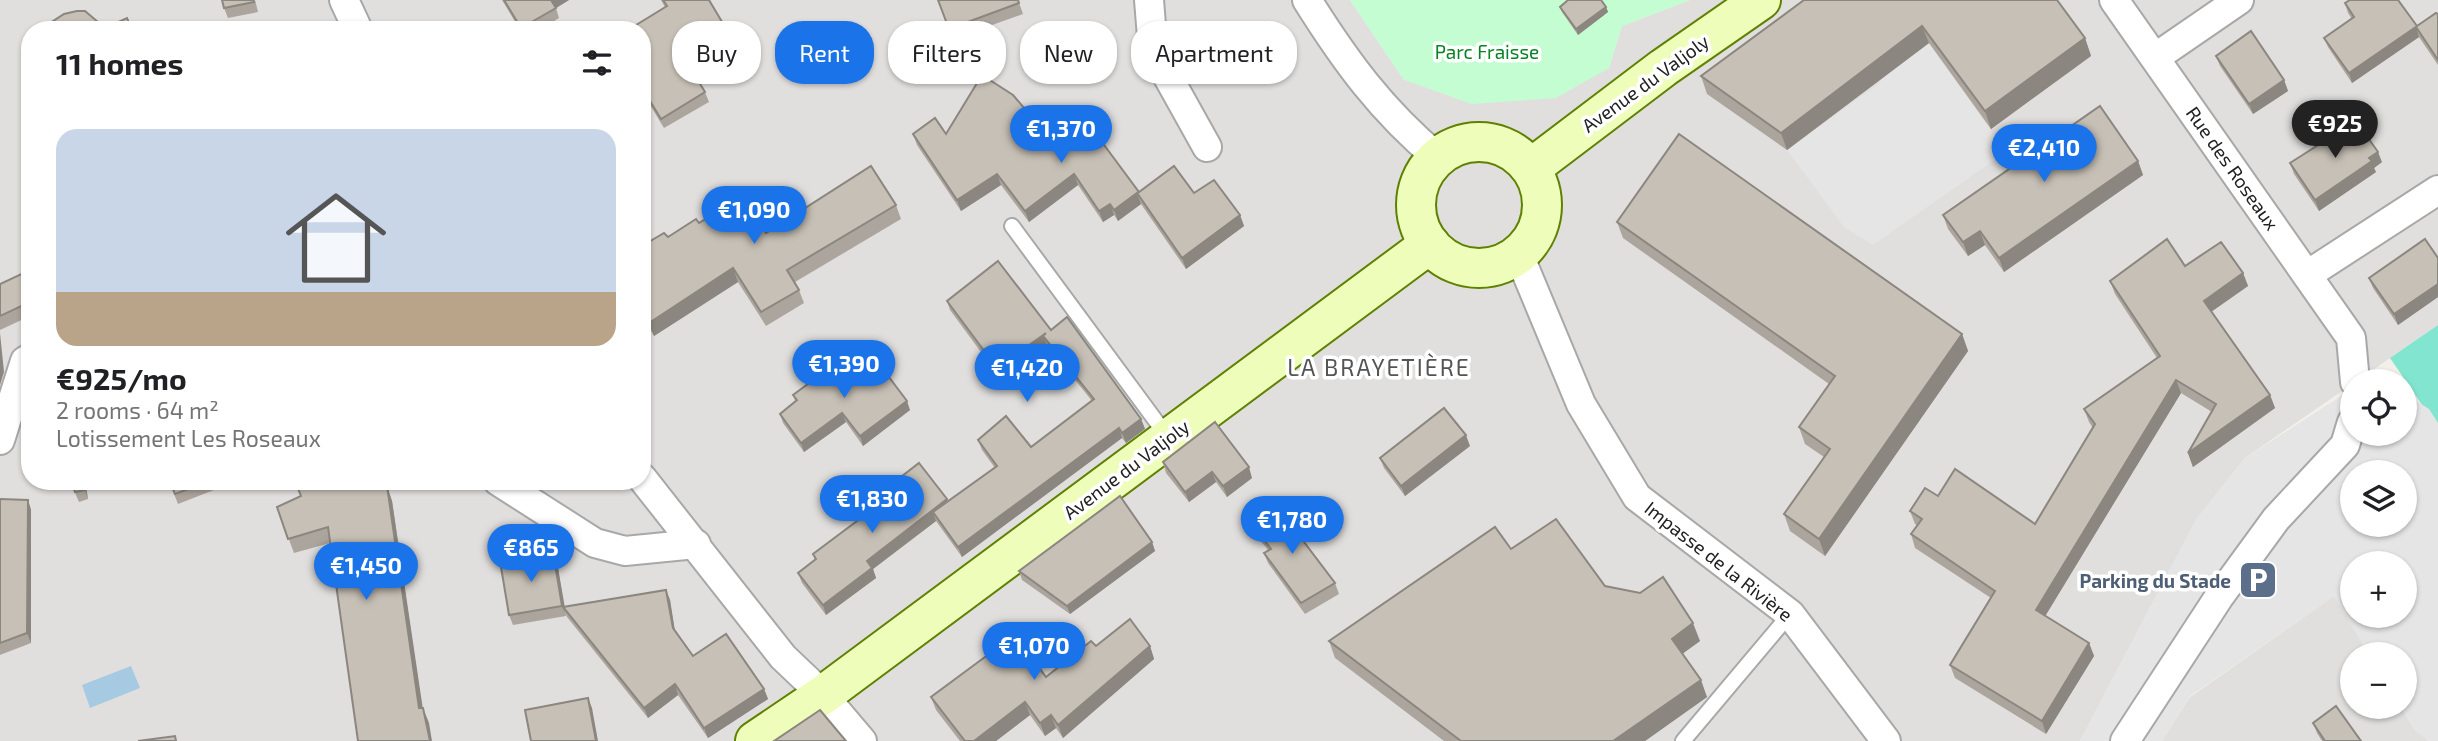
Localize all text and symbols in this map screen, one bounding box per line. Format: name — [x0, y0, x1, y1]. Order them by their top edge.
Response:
chip: Buy — [672, 21, 761, 84]
chip: Rent — [775, 21, 874, 84]
chip: Filters — [888, 21, 1006, 84]
chip: New — [1020, 21, 1117, 84]
chip: Apartment — [1131, 21, 1297, 84]
street label: Avenue du Valjoly — [1577, 29, 1713, 137]
park label: Parc Fraisse — [1435, 40, 1539, 63]
icon: filters — [578, 44, 616, 82]
text: 11 homes — [56, 45, 183, 81]
pin: €925 — [2294, 100, 2376, 160]
street label: Rue des Roseaux — [2182, 102, 2284, 234]
pin: €1,370 — [1004, 106, 1118, 165]
text: €925 — [2308, 109, 2362, 137]
text: €1,370 — [1026, 114, 1096, 142]
pin: €2,410 — [1987, 124, 2101, 184]
text: €2,410 — [2008, 133, 2080, 161]
icon: home — [273, 175, 399, 301]
pin: €1,090 — [697, 187, 811, 246]
text: €1,090 — [718, 195, 790, 223]
pin: €1,390 — [787, 340, 901, 400]
pin: €1,420 — [970, 344, 1084, 404]
text: €1,390 — [808, 349, 880, 377]
text: €1,420 — [991, 353, 1063, 381]
district label: LA BRAYETIÈRE — [1287, 353, 1471, 381]
text: €925/mo — [56, 360, 187, 396]
map controls — [2340, 369, 2417, 719]
button: locate — [2340, 369, 2417, 446]
text: 2 rooms · 64 m² — [56, 396, 219, 424]
street label: Avenue du Valjoly — [1059, 414, 1193, 524]
text: Lotissement Les Roseaux — [56, 424, 321, 452]
button: layers — [2340, 460, 2417, 537]
pin: €1,830 — [815, 476, 929, 535]
text: €1,830 — [836, 484, 908, 512]
pin: €1,780 — [1235, 496, 1349, 556]
street label: Impasse de la Rivière — [1640, 496, 1798, 626]
text: €1,780 — [1257, 505, 1327, 533]
pin: €865 — [490, 524, 572, 584]
text: €865 — [503, 533, 559, 561]
pin: €1,450 — [309, 542, 423, 602]
text: €1,450 — [330, 551, 402, 579]
button: + — [2340, 551, 2417, 628]
parking icon: Parking du Stade — [2237, 559, 2279, 601]
place label: Parking du Stade — [2080, 569, 2231, 592]
pin: €1,070 — [977, 622, 1091, 682]
text: €1,070 — [998, 631, 1070, 659]
button: − — [2340, 642, 2417, 719]

